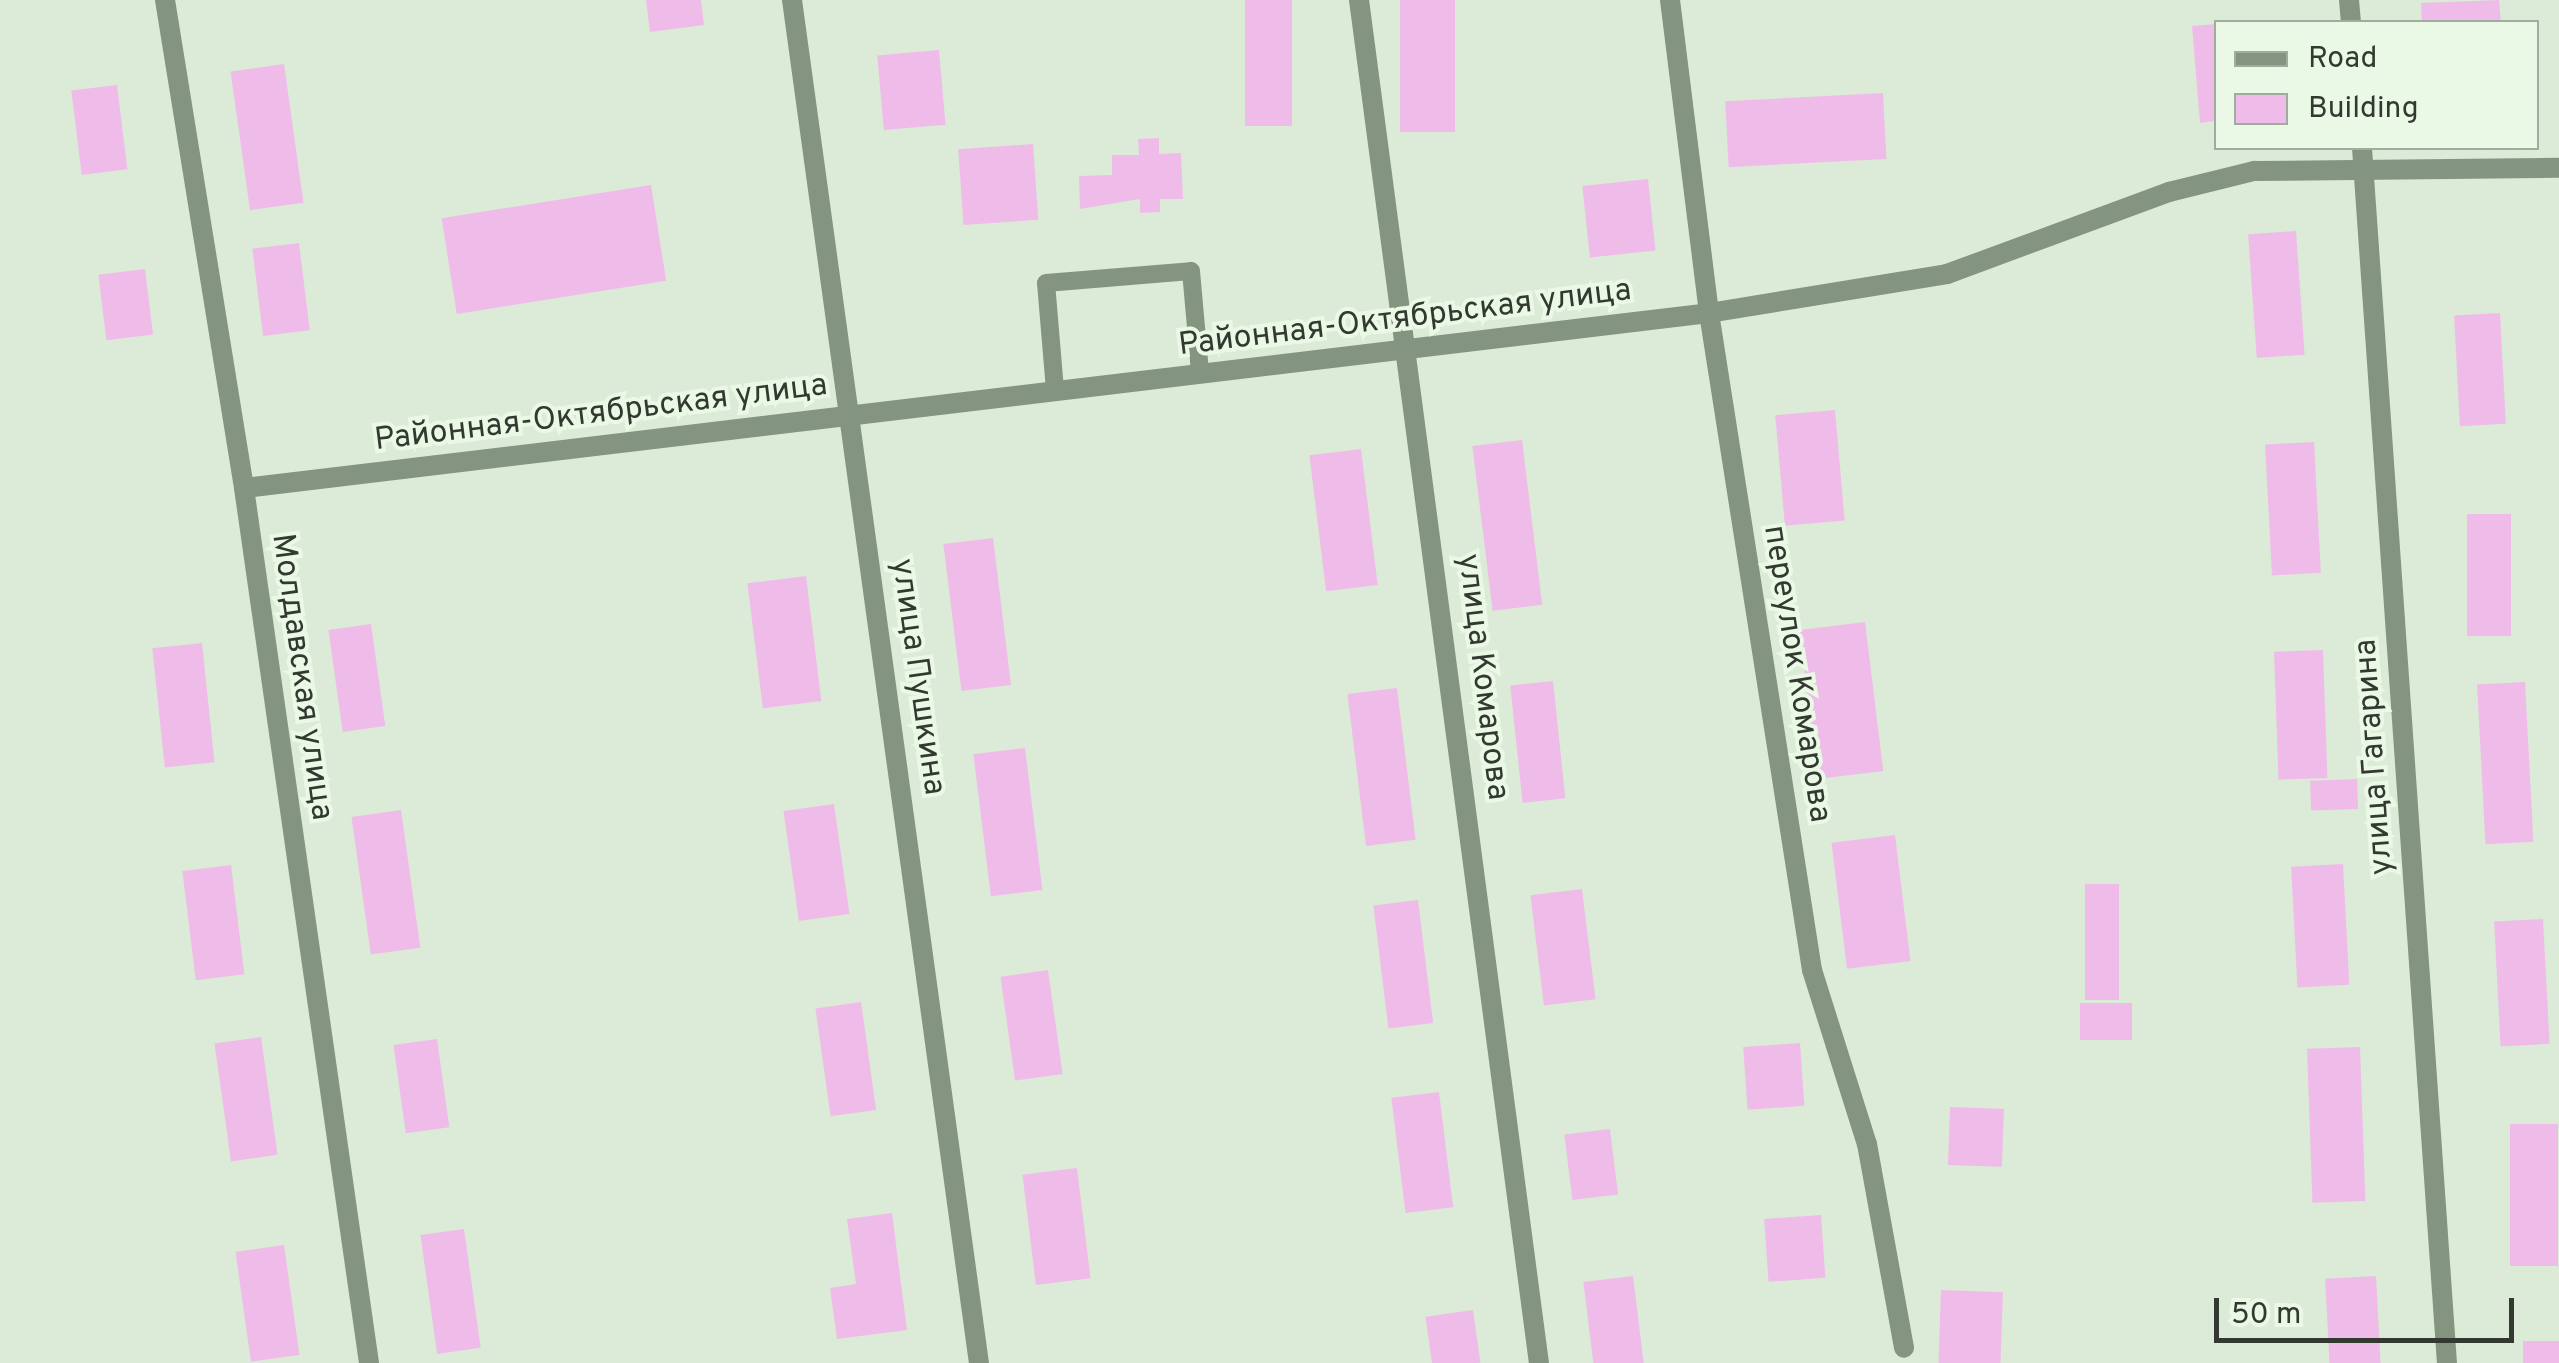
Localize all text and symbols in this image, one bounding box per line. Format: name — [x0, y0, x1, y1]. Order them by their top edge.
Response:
legend — [2214, 20, 2539, 150]
text: Road — [2308, 41, 2377, 78]
text: Building — [2308, 91, 2419, 128]
street label: Районная-Октябрьская улица — [1176, 272, 1634, 366]
street label: Районная-Октябрьская улица — [372, 367, 830, 461]
street label: переулок Комарова — [1754, 523, 1838, 825]
street label: Молдавская улица — [262, 531, 340, 823]
street label: улица Комарова — [1448, 552, 1516, 802]
street label: улица Пушкина — [881, 556, 953, 798]
street label: улица Гагарина — [2348, 638, 2402, 876]
scale bar — [2219, 1278, 2519, 1340]
text: 50 m — [2231, 1297, 2301, 1334]

